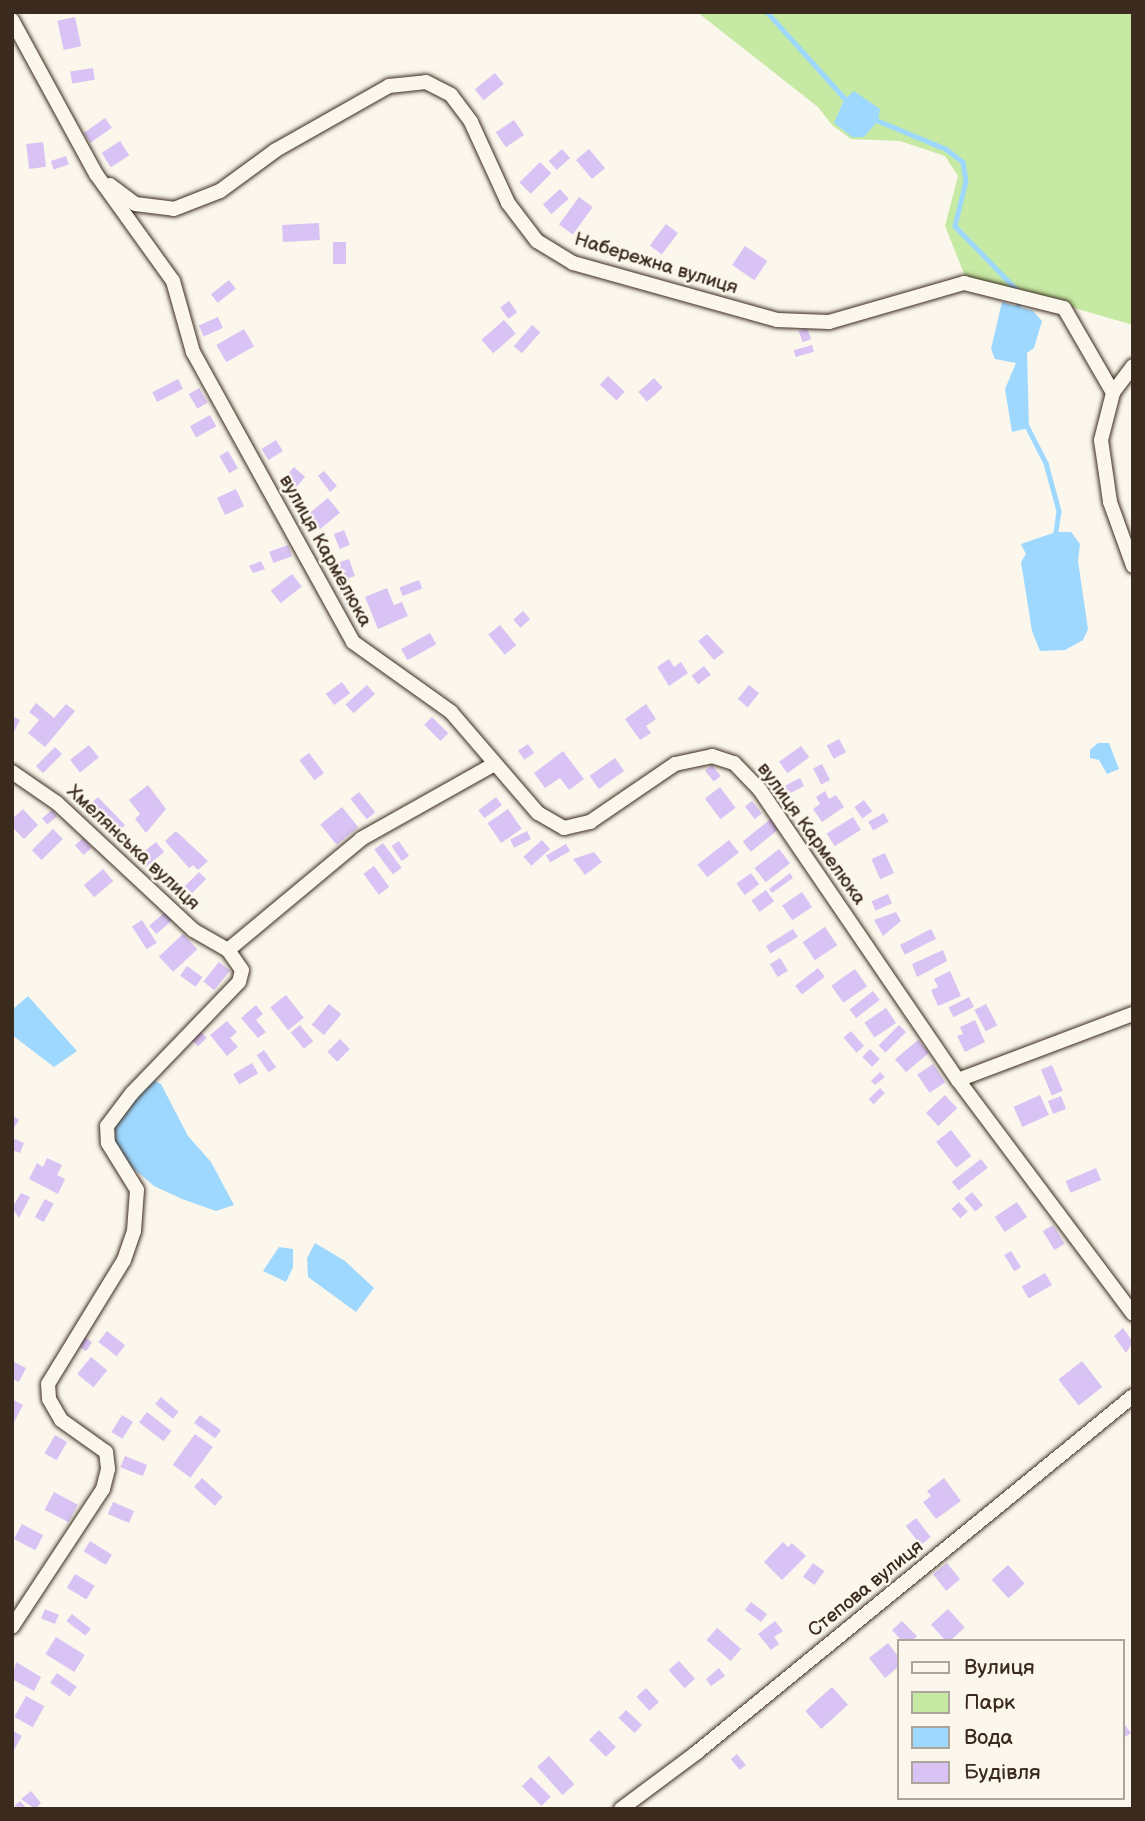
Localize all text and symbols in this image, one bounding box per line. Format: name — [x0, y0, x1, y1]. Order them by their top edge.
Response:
street label: Набережна вулиця — [571, 228, 741, 300]
street label: вулиця Кармелюка — [274, 471, 376, 631]
street label: вулиця Кармелюка — [752, 758, 870, 910]
street label: Хмелянська вулиця — [62, 781, 204, 915]
street label: Степова вулиця — [804, 1536, 928, 1642]
legend — [897, 1639, 1124, 1800]
text: Вулиця — [964, 1655, 1035, 1680]
text: Парк — [964, 1690, 1015, 1715]
text: Вода — [964, 1725, 1013, 1750]
text: Будівля — [964, 1760, 1041, 1785]

